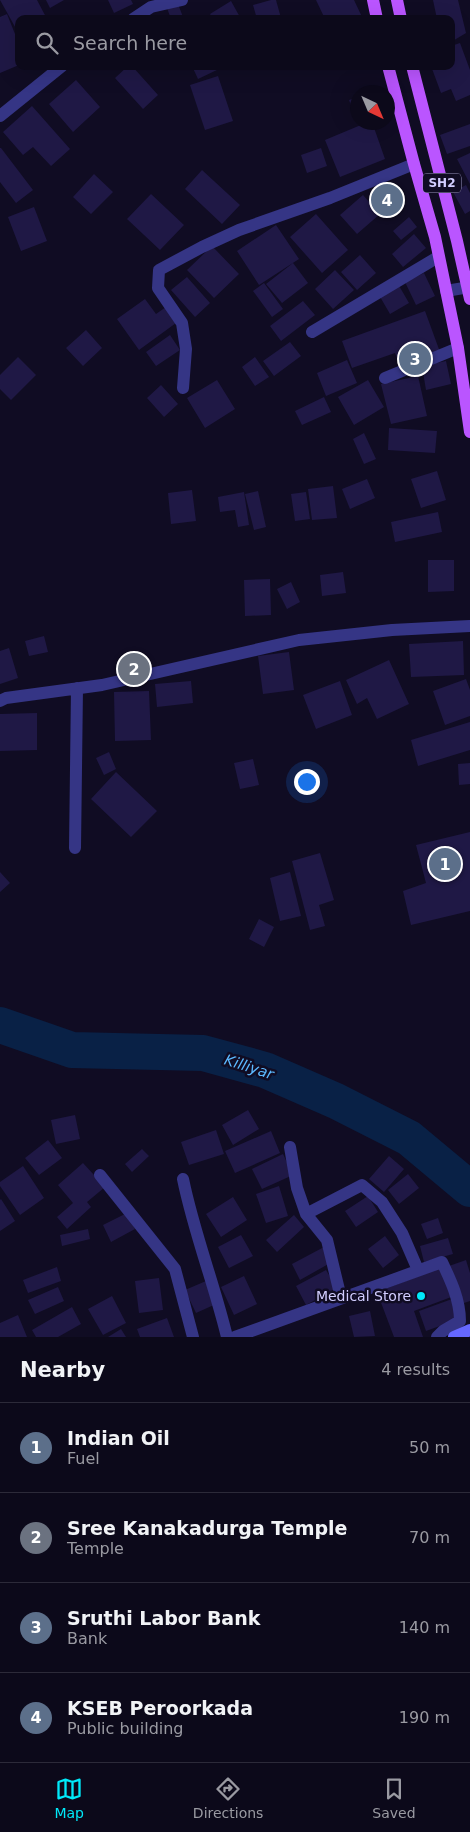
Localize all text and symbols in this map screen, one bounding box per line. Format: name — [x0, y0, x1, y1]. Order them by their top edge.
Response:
search box — [15, 15, 455, 70]
icon: search — [33, 29, 61, 57]
text: Search here — [73, 32, 187, 54]
north arrow — [350, 85, 395, 130]
road number: SH2 — [423, 174, 461, 192]
pin: 4 — [371, 181, 403, 219]
pin: 3 — [399, 340, 431, 378]
pin: 2 — [118, 650, 150, 688]
your location — [294, 769, 320, 795]
pin: 1 — [429, 845, 461, 883]
water label: Killiyar — [222, 1051, 277, 1084]
place label: Medical Store — [316, 1288, 411, 1304]
marker: Medical Store — [415, 1290, 427, 1302]
text: Nearby — [20, 1358, 105, 1382]
text: 4 results — [381, 1360, 450, 1379]
text: Indian Oil — [67, 1427, 170, 1449]
text: 1 — [30, 1438, 42, 1457]
text: 50 m — [409, 1438, 450, 1457]
text: Fuel — [67, 1449, 100, 1468]
text: Sree Kanakadurga Temple — [67, 1517, 347, 1539]
text: 2 — [30, 1528, 42, 1547]
text: 70 m — [409, 1528, 450, 1547]
text: Temple — [67, 1539, 124, 1558]
text: Sruthi Labor Bank — [67, 1607, 260, 1629]
text: 3 — [30, 1618, 42, 1637]
text: 140 m — [399, 1618, 450, 1637]
text: Bank — [67, 1629, 107, 1648]
text: KSEB Peroorkada — [67, 1697, 253, 1719]
text: 4 — [30, 1708, 42, 1727]
text: 190 m — [399, 1708, 450, 1727]
text: Public building — [67, 1719, 184, 1738]
tab: Map — [54, 1775, 84, 1821]
tab: Directions — [193, 1775, 263, 1821]
tab: Saved — [372, 1775, 416, 1821]

